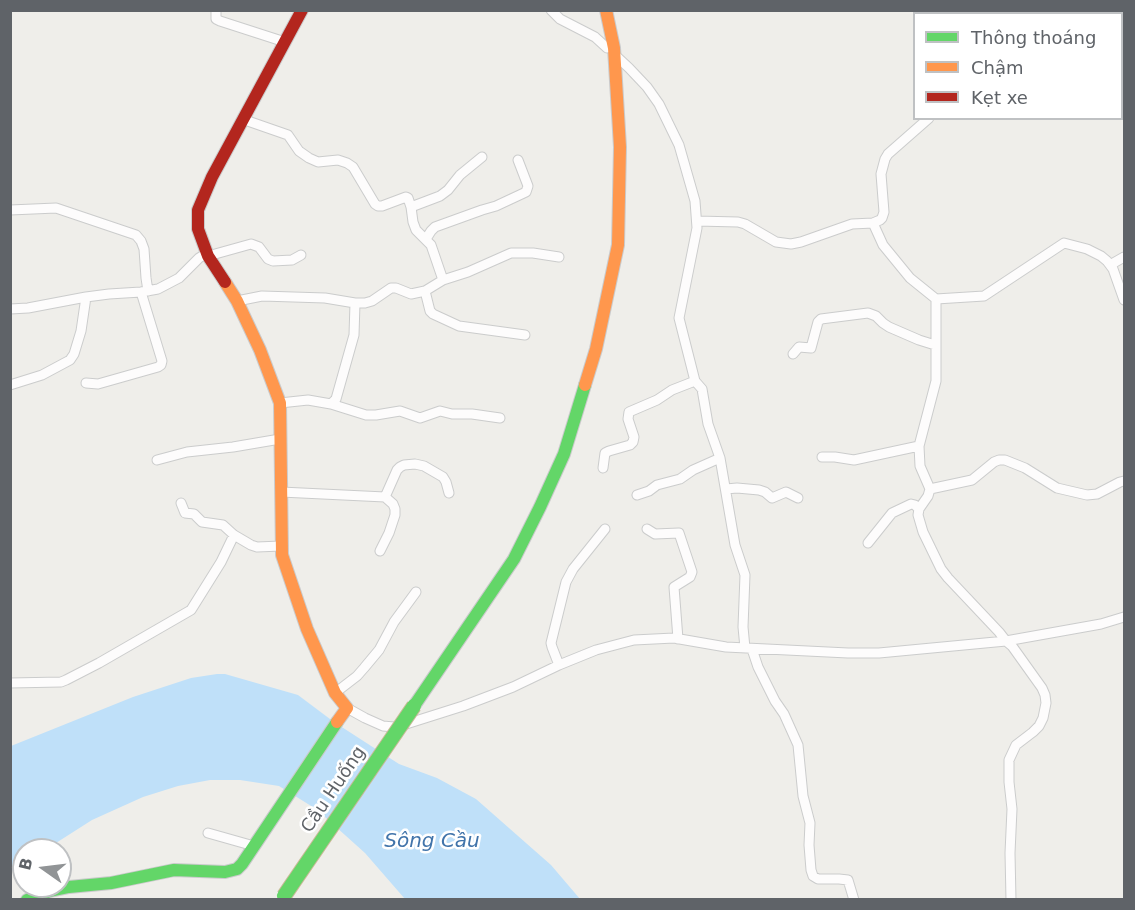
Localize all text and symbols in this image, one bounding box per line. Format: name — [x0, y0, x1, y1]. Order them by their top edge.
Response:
legend — [913, 12, 1123, 120]
text: Thông thoáng — [971, 27, 1096, 48]
text: Chậm — [971, 57, 1024, 78]
text: Kẹt xe — [971, 87, 1028, 108]
street label: Cầu Huống — [297, 743, 371, 837]
water label: Sông Cầu — [384, 830, 480, 854]
north arrow — [12, 838, 72, 898]
text: B — [15, 856, 37, 872]

